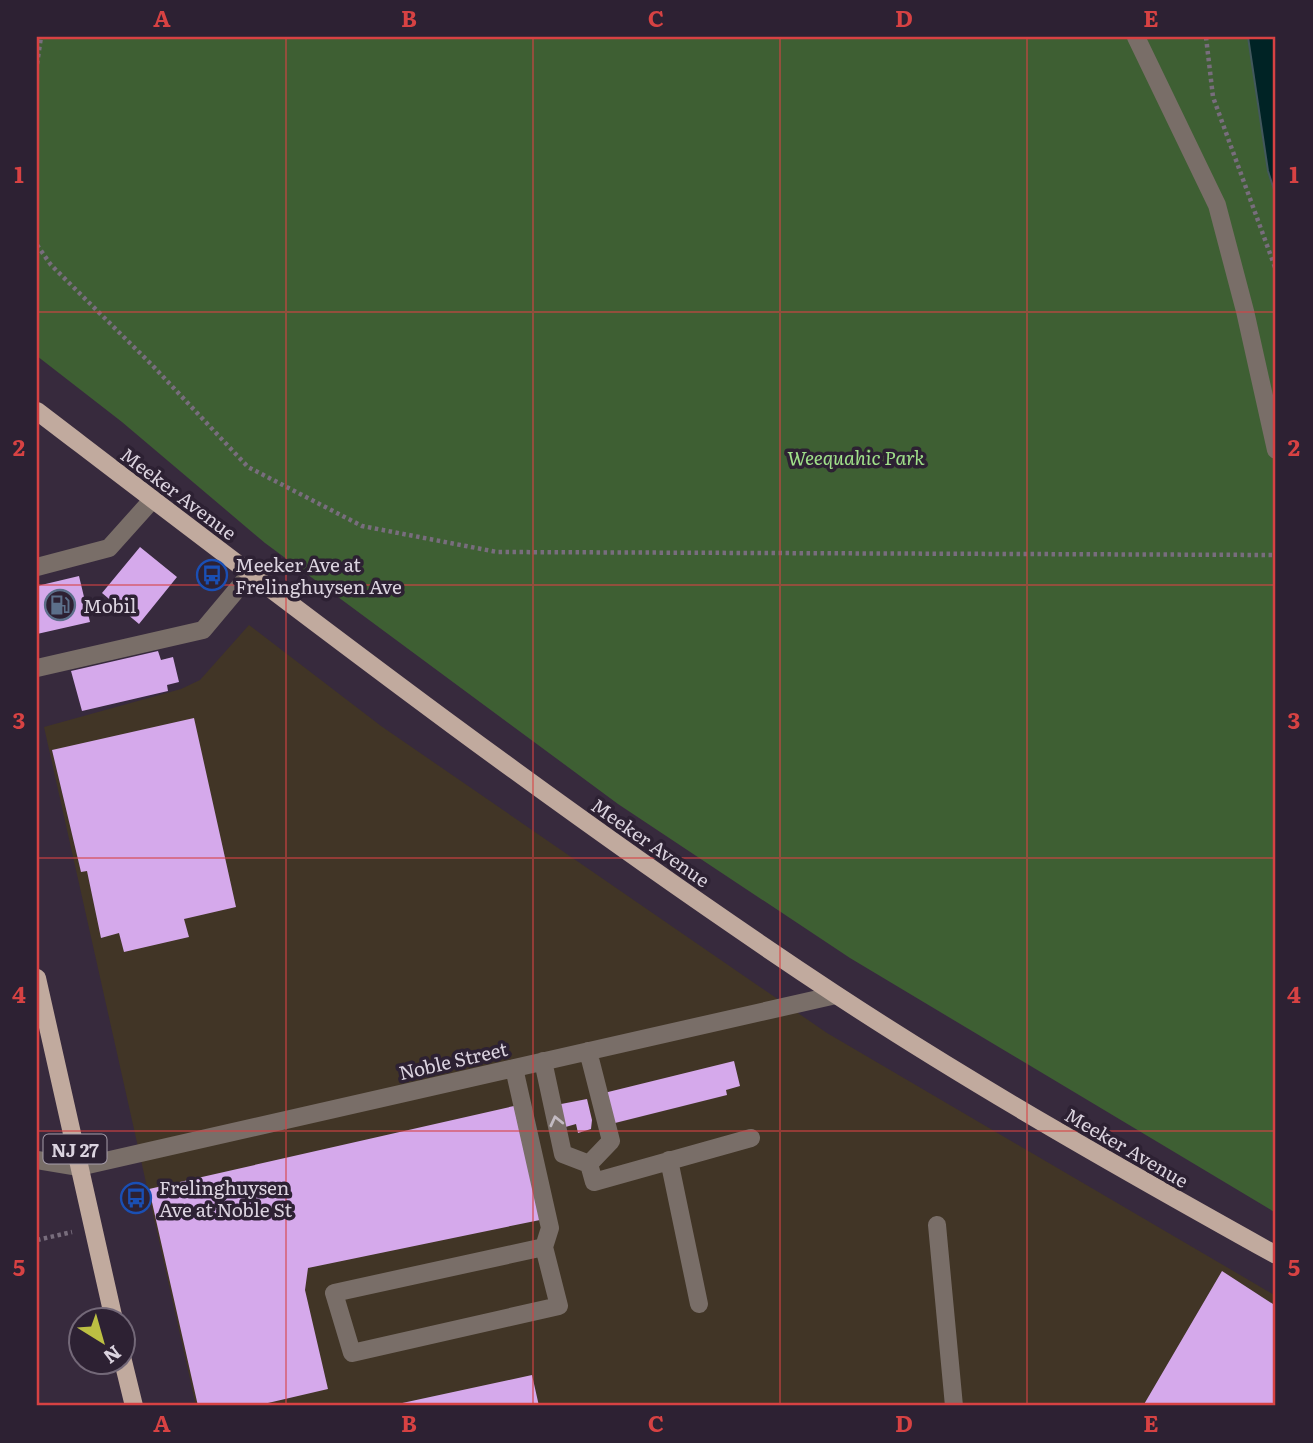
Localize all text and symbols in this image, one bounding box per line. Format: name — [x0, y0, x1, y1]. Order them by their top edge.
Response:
text: A — [153, 0, 171, 34]
text: B — [401, 0, 417, 34]
text: C — [648, 0, 664, 34]
text: D — [895, 0, 913, 34]
text: E — [1143, 0, 1159, 34]
text: 1 — [14, 156, 24, 190]
text: 1 — [1289, 156, 1299, 190]
text: 2 — [13, 429, 25, 463]
text: 2 — [1288, 429, 1300, 463]
street label: Meeker Avenue — [115, 440, 243, 546]
park label: Weequahic Park — [787, 443, 925, 471]
place label: Meeker Ave at Frelinghuysen Ave — [235, 550, 402, 600]
bus stop icon: Meeker Ave at Frelinghuysen Ave — [195, 558, 229, 592]
fuel station icon: Mobil — [43, 588, 77, 622]
place label: Mobil — [83, 591, 136, 619]
text: 3 — [13, 702, 25, 736]
text: 3 — [1288, 702, 1300, 736]
street label: Meeker Avenue — [586, 791, 716, 893]
text: 4 — [12, 976, 26, 1010]
text: 4 — [1287, 976, 1301, 1010]
street label: Noble Street — [396, 1034, 510, 1086]
street label: Meeker Avenue — [1060, 1100, 1194, 1194]
one-way arrow — [550, 1116, 564, 1128]
road number: NJ 27 — [43, 1134, 106, 1164]
place label: Frelinghuysen Ave at Noble St — [159, 1173, 293, 1223]
bus stop icon: Frelinghuysen Ave at Noble St — [119, 1181, 153, 1215]
text: 5 — [13, 1249, 25, 1283]
text: 5 — [1288, 1249, 1300, 1283]
north arrow — [66, 1306, 136, 1376]
text: N — [98, 1339, 128, 1371]
text: A — [153, 1405, 171, 1439]
text: B — [401, 1405, 417, 1439]
text: C — [648, 1405, 664, 1439]
text: D — [895, 1405, 913, 1439]
text: E — [1143, 1405, 1159, 1439]

